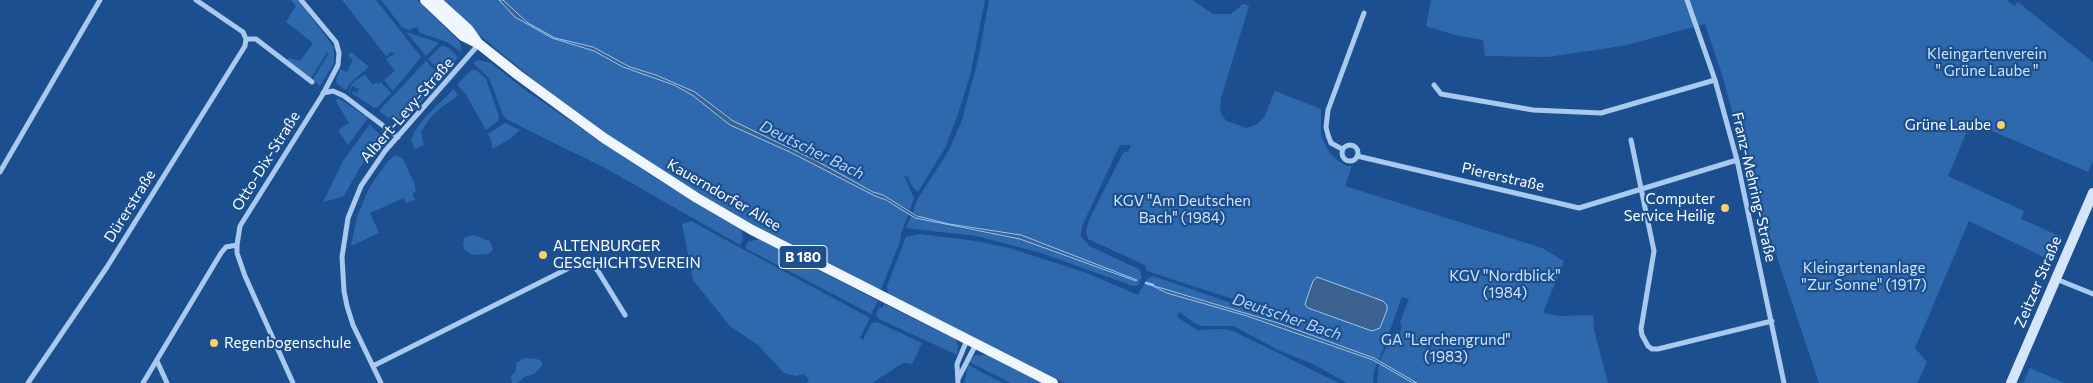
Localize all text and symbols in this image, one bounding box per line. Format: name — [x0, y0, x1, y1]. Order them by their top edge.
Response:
park label: Kleingartenverein " Grüne Laube " — [1927, 45, 2047, 80]
street label: Albert-Levy-Straße — [357, 54, 457, 166]
street label: Otto-Dix-Straße — [228, 108, 304, 214]
street label: Franz-Mehring-Straße — [1728, 110, 1780, 264]
water label: Deutscher Bach — [757, 116, 867, 184]
place label: Grüne Laube — [1905, 116, 1991, 134]
marker: Grüne Laube — [1995, 119, 2007, 131]
street label: Kauerndorfer Allee — [664, 155, 784, 235]
street label: Piererstraße — [1460, 159, 1546, 195]
street label: Dürerstraße — [101, 166, 159, 246]
place label: Computer Service Heilig — [1624, 190, 1715, 225]
park label: KGV "Am Deutschen Bach" (1984) — [1113, 192, 1251, 227]
marker: Computer Service Heilig — [1719, 202, 1731, 214]
street label: Zeitzer Straße — [2011, 234, 2065, 330]
place label: ALTENBURGER GESCHICHTSVEREIN — [553, 237, 701, 272]
road number: B 180 — [779, 246, 827, 268]
marker: ALTENBURGER GESCHICHTSVEREIN — [537, 249, 549, 261]
park label: Kleingartenanlage "Zur Sonne" (1917) — [1801, 259, 1927, 294]
park label: KGV "Nordblick" (1984) — [1449, 267, 1561, 302]
water label: Deutscher Bach — [1230, 289, 1344, 345]
park label: GA "Lerchengrund" (1983) — [1381, 331, 1511, 366]
place label: Regenbogenschule — [224, 334, 351, 352]
marker: Regenbogenschule — [208, 337, 220, 349]

